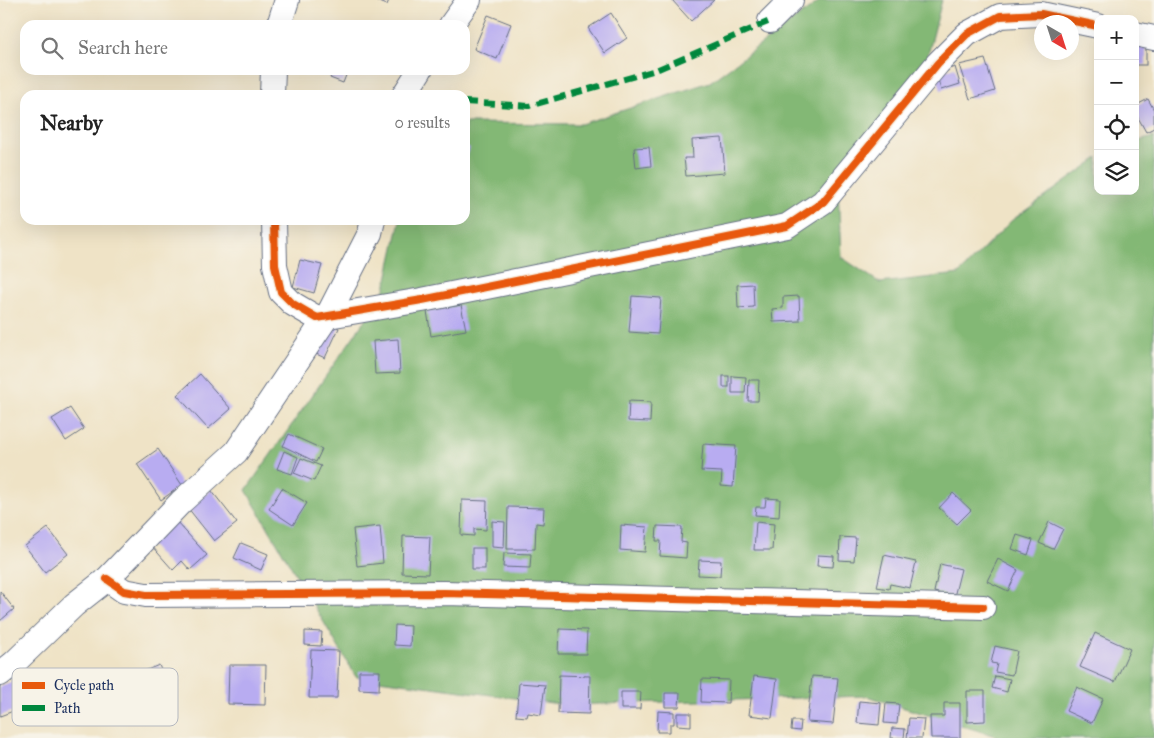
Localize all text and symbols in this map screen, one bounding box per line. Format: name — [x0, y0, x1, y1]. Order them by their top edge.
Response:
north arrow — [1034, 15, 1079, 60]
map controls — [1094, 15, 1139, 195]
button: + — [1094, 15, 1139, 60]
search box — [20, 20, 470, 75]
icon: search — [38, 34, 66, 62]
text: Search here — [78, 36, 168, 59]
button: − — [1094, 60, 1139, 105]
button: locate — [1094, 105, 1139, 150]
text: Nearby — [40, 110, 103, 136]
text: 0 results — [395, 113, 450, 132]
button: layers — [1094, 150, 1139, 195]
legend — [12, 668, 178, 726]
text: Cycle path — [54, 677, 114, 694]
text: Path — [54, 700, 81, 717]

